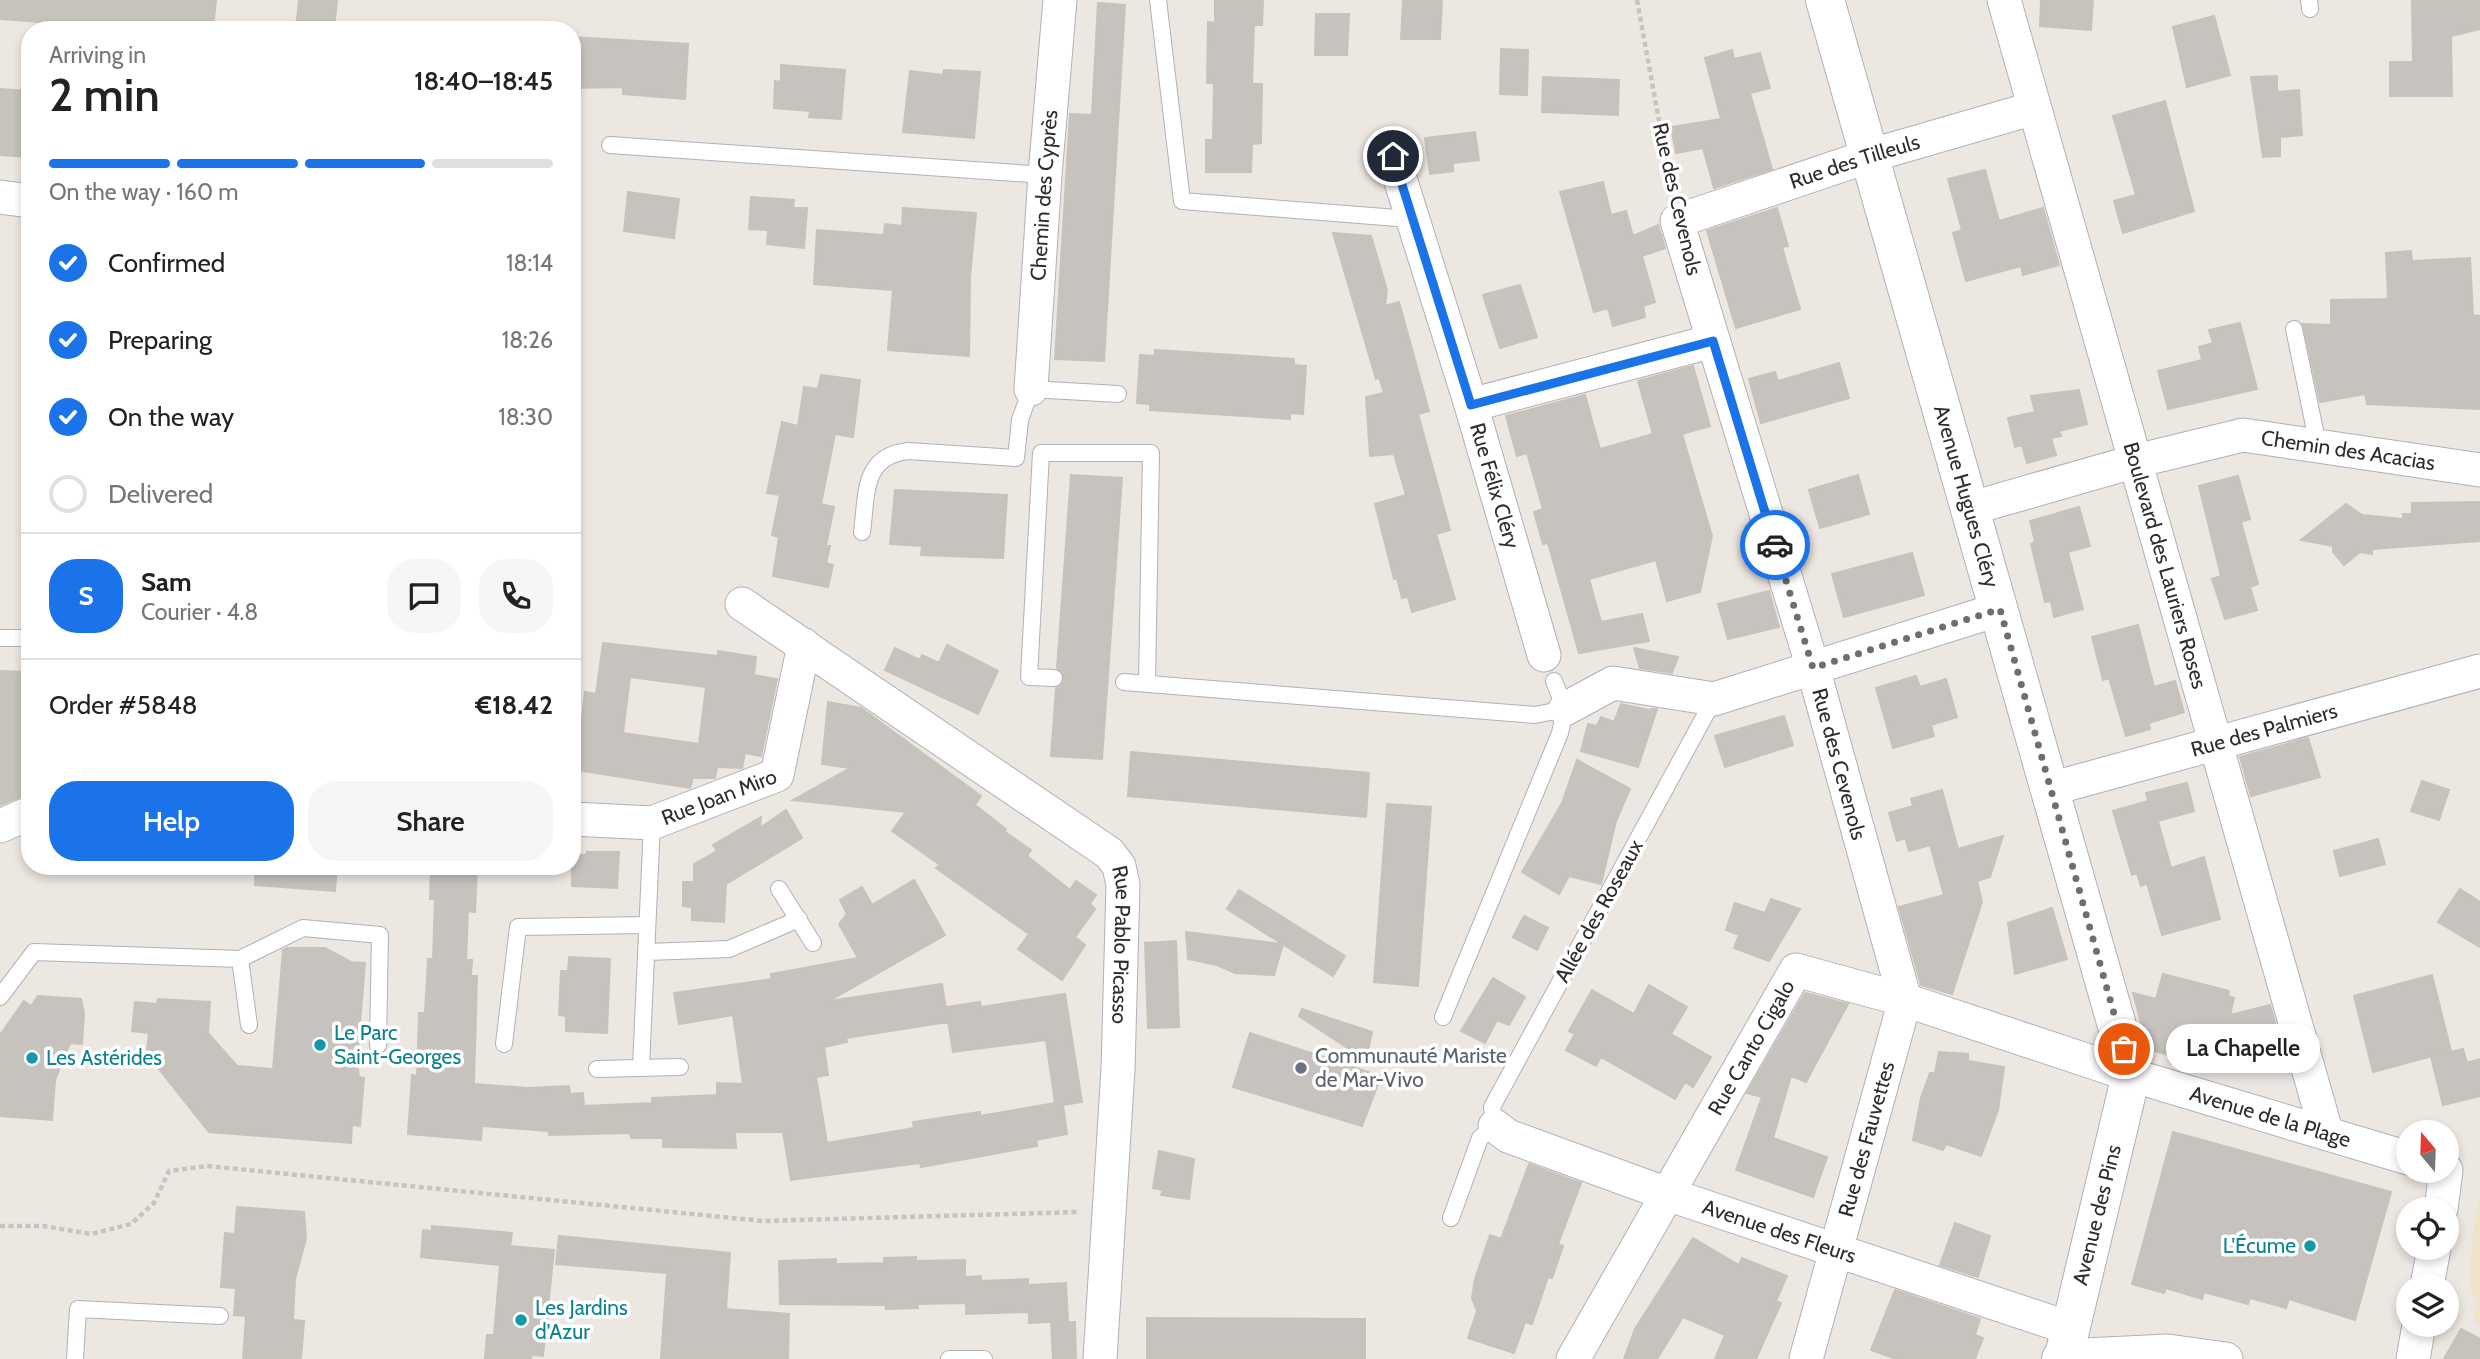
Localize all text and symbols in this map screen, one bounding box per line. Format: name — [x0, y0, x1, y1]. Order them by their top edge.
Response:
text: Arriving in — [49, 41, 146, 69]
text: 18:40–18:45 — [414, 65, 553, 97]
text: 2 min — [49, 67, 160, 123]
street label: Chemin des Cyprès — [1025, 109, 1063, 282]
street label: Rue des Cevenols — [1648, 120, 1707, 278]
pin — [1363, 126, 1423, 186]
street label: Rue des Tilleuls — [1786, 129, 1923, 194]
icon: home — [1374, 137, 1412, 175]
text: On the way · 160 m — [49, 178, 238, 206]
icon: check — [49, 244, 87, 282]
text: Confirmed — [108, 247, 225, 279]
text: 18:14 — [506, 249, 553, 277]
icon: check — [49, 321, 87, 359]
text: Preparing — [108, 324, 212, 356]
text: 18:26 — [502, 326, 553, 354]
icon: check — [49, 398, 87, 436]
text: On the way — [108, 401, 234, 433]
street label: Avenue Hugues Cléry — [1929, 402, 2005, 591]
text: 18:30 — [498, 403, 553, 431]
street label: Rue Félix Cléry — [1465, 420, 1525, 552]
street label: Chemin des Acacias — [2260, 425, 2437, 475]
street label: Boulevard des Lauriers Roses — [2119, 439, 2213, 692]
text: Delivered — [108, 478, 213, 510]
courier — [1740, 510, 1810, 580]
icon: car — [1756, 526, 1794, 564]
button: chat — [387, 559, 461, 633]
button: phone — [479, 559, 553, 633]
text: Sam — [141, 566, 192, 598]
text: S — [78, 580, 94, 612]
text: Courier · 4.8 — [141, 598, 258, 626]
street label: Rue des Cevenols — [1807, 685, 1872, 843]
text: Order #5848 — [49, 689, 197, 721]
text: €18.42 — [475, 689, 553, 721]
street label: Rue des Palmiers — [2188, 698, 2340, 762]
street label: Rue Joan Miro — [658, 763, 780, 830]
button: Help — [49, 781, 294, 861]
button: Share — [308, 781, 553, 861]
street label: Allée des Roseaux — [1549, 835, 1648, 986]
street label: Rue Pablo Picasso — [1107, 863, 1137, 1024]
street label: Rue Canto Cigalo — [1702, 975, 1800, 1119]
pin — [2094, 1019, 2154, 1079]
place label: Le Parc Saint-Georges — [334, 1020, 461, 1069]
callout: La Chapelle — [2166, 1024, 2320, 1074]
icon: bag — [2105, 1030, 2143, 1068]
text: La Chapelle — [2186, 1034, 2300, 1062]
marker: Le Parc Saint-Georges — [312, 1037, 328, 1053]
place label: Communauté Mariste de Mar-Vivo — [1315, 1043, 1507, 1092]
place label: Les Astérides — [46, 1045, 162, 1070]
marker: Les Astérides — [24, 1050, 40, 1066]
street label: Rue des Fauvettes — [1833, 1058, 1900, 1220]
marker: Communauté Mariste de Mar-Vivo — [1293, 1060, 1309, 1076]
street label: Avenue de la Plage — [2187, 1080, 2354, 1152]
north arrow — [2396, 1120, 2459, 1183]
map controls — [2396, 1120, 2459, 1337]
street label: Avenue des Pins — [2067, 1142, 2126, 1288]
street label: Avenue des Fleurs — [1699, 1194, 1860, 1268]
button: locate — [2396, 1197, 2459, 1260]
place label: L'Écume — [2223, 1233, 2296, 1258]
marker: L'Écume — [2302, 1238, 2318, 1254]
button: layers — [2396, 1274, 2459, 1337]
place label: Les Jardins d'Azur — [535, 1295, 628, 1344]
marker: Les Jardins d'Azur — [513, 1312, 529, 1328]

